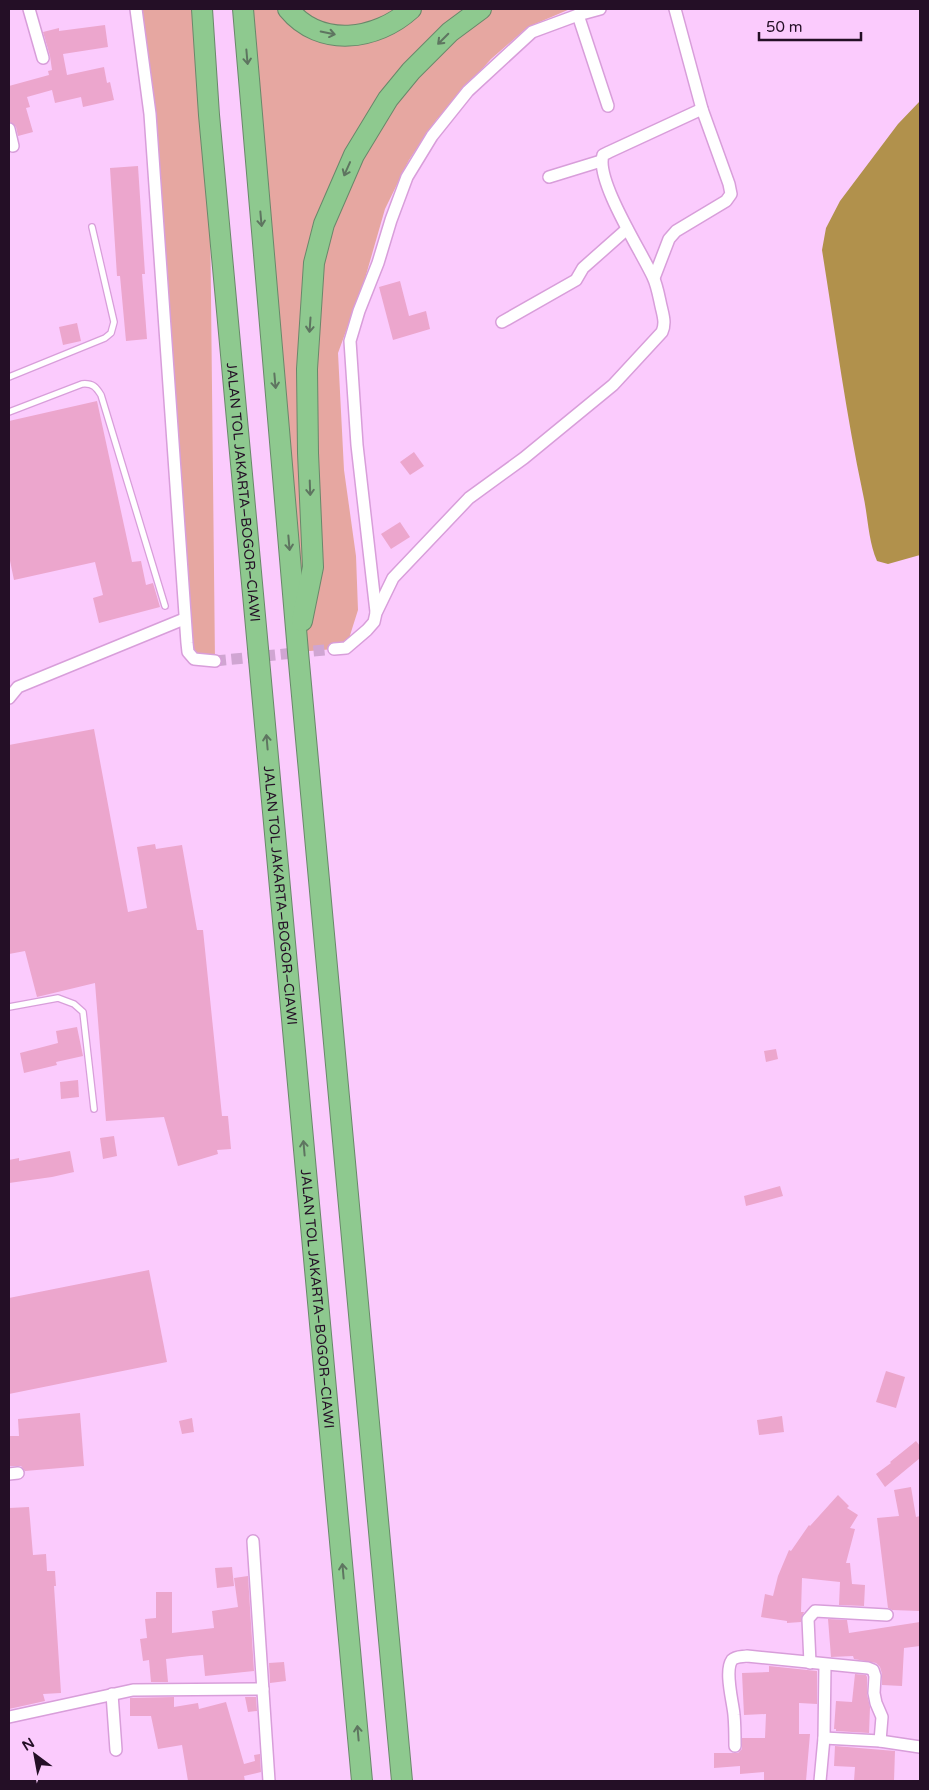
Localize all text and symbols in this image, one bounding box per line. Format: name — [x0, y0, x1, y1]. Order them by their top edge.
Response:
scale bar — [759, 10, 862, 42]
text: 50 m — [766, 18, 803, 36]
one-way arrow — [320, 29, 336, 38]
one-way arrow — [437, 33, 449, 45]
one-way arrow — [243, 49, 252, 65]
one-way arrow — [342, 161, 352, 176]
one-way arrow — [257, 211, 266, 227]
one-way arrow — [306, 317, 315, 333]
street label: JALAN TOL JAKARTA–BOGOR–CIAWI — [223, 362, 264, 623]
one-way arrow — [271, 373, 280, 389]
one-way arrow — [305, 479, 315, 495]
one-way arrow — [284, 535, 294, 551]
one-way arrow — [262, 734, 272, 750]
street label: JALAN TOL JAKARTA–BOGOR–CIAWI — [260, 765, 301, 1026]
one-way arrow — [299, 1140, 309, 1156]
street label: JALAN TOL JAKARTA–BOGOR–CIAWI — [297, 1168, 338, 1429]
one-way arrow — [338, 1563, 348, 1579]
one-way arrow — [353, 1725, 363, 1741]
north arrow — [10, 1730, 60, 1780]
text: N — [19, 1734, 38, 1755]

